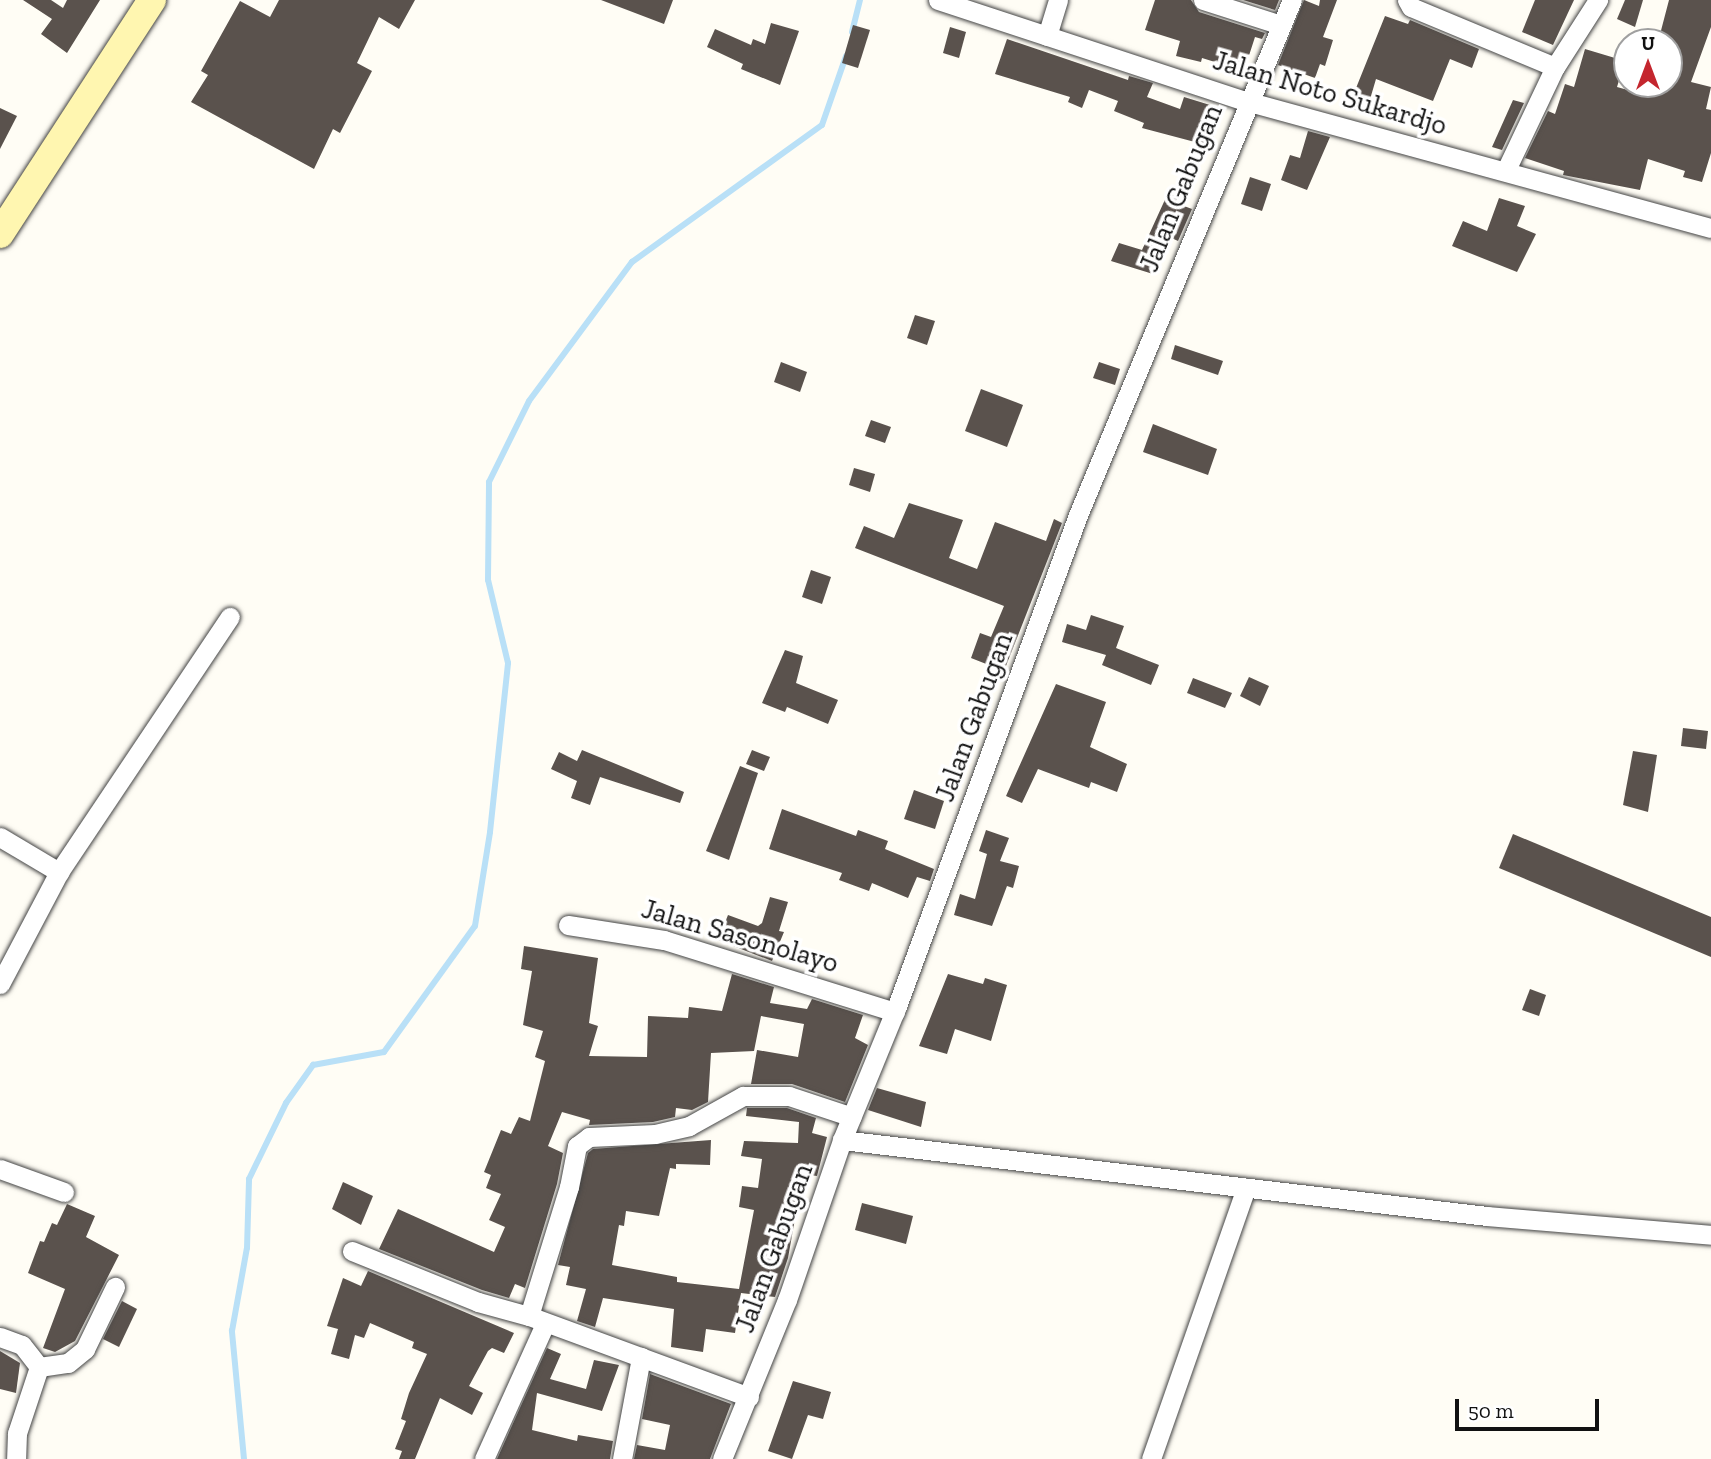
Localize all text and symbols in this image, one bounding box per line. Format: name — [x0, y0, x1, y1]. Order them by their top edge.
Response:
north arrow — [1613, 28, 1683, 98]
text: U — [1641, 32, 1655, 55]
street label: Jalan Noto Sukardjo — [1209, 44, 1451, 142]
street label: Jalan Gabugan — [1132, 99, 1230, 277]
street label: Jalan Gabugan — [928, 628, 1020, 806]
street label: Jalan Sasonolayo — [638, 892, 842, 980]
street label: Jalan Gabugan — [728, 1159, 820, 1337]
scale bar — [1459, 1386, 1602, 1430]
text: 50 m — [1468, 1398, 1514, 1423]

